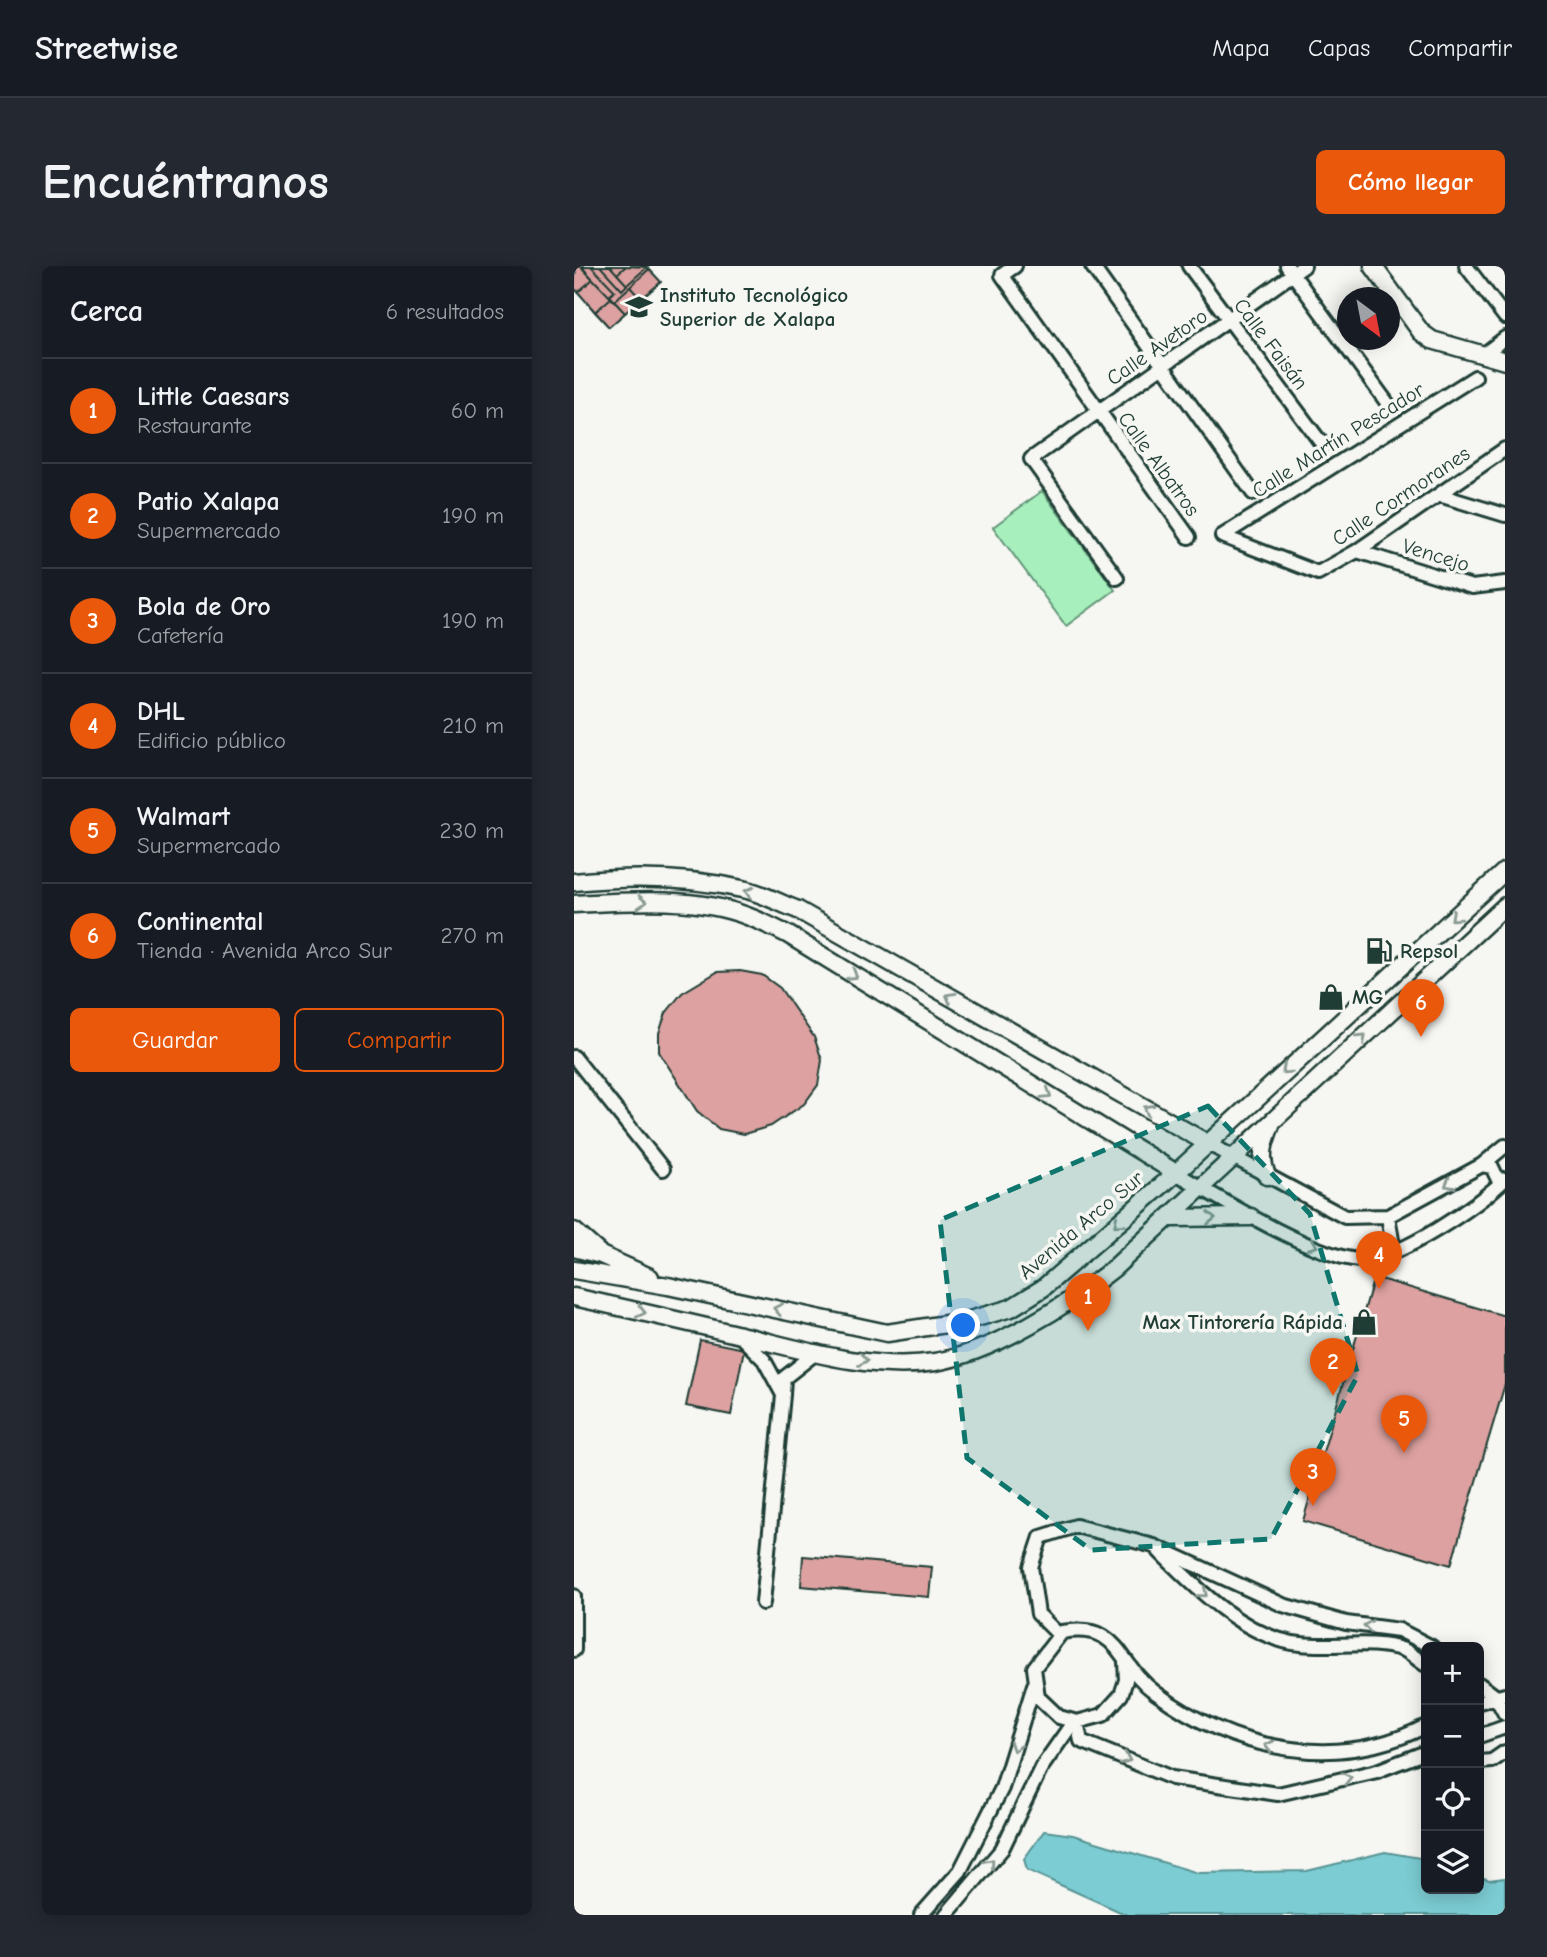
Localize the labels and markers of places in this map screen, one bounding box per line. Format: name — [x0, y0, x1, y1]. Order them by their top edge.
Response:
place label: Instituto Tecnológico Superior de Xalapa — [660, 283, 848, 331]
school or university icon: Instituto Tecnológico Superior de Xalapa — [624, 292, 654, 322]
fuel station icon: Repsol — [1364, 936, 1394, 966]
place label: Repsol — [1400, 939, 1458, 963]
pin: 6 — [1398, 979, 1444, 1037]
shop icon: MG — [1316, 982, 1346, 1012]
place label: MG — [1352, 985, 1384, 1009]
pin: 4 — [1356, 1231, 1402, 1289]
pin: 1 — [1065, 1273, 1111, 1331]
shop icon: Max Tintorería Rápida — [1349, 1307, 1379, 1337]
place label: Max Tintorería Rápida — [1142, 1310, 1343, 1334]
pin: 2 — [1310, 1338, 1356, 1396]
pin: 5 — [1381, 1395, 1427, 1453]
pin: 3 — [1290, 1448, 1336, 1506]

